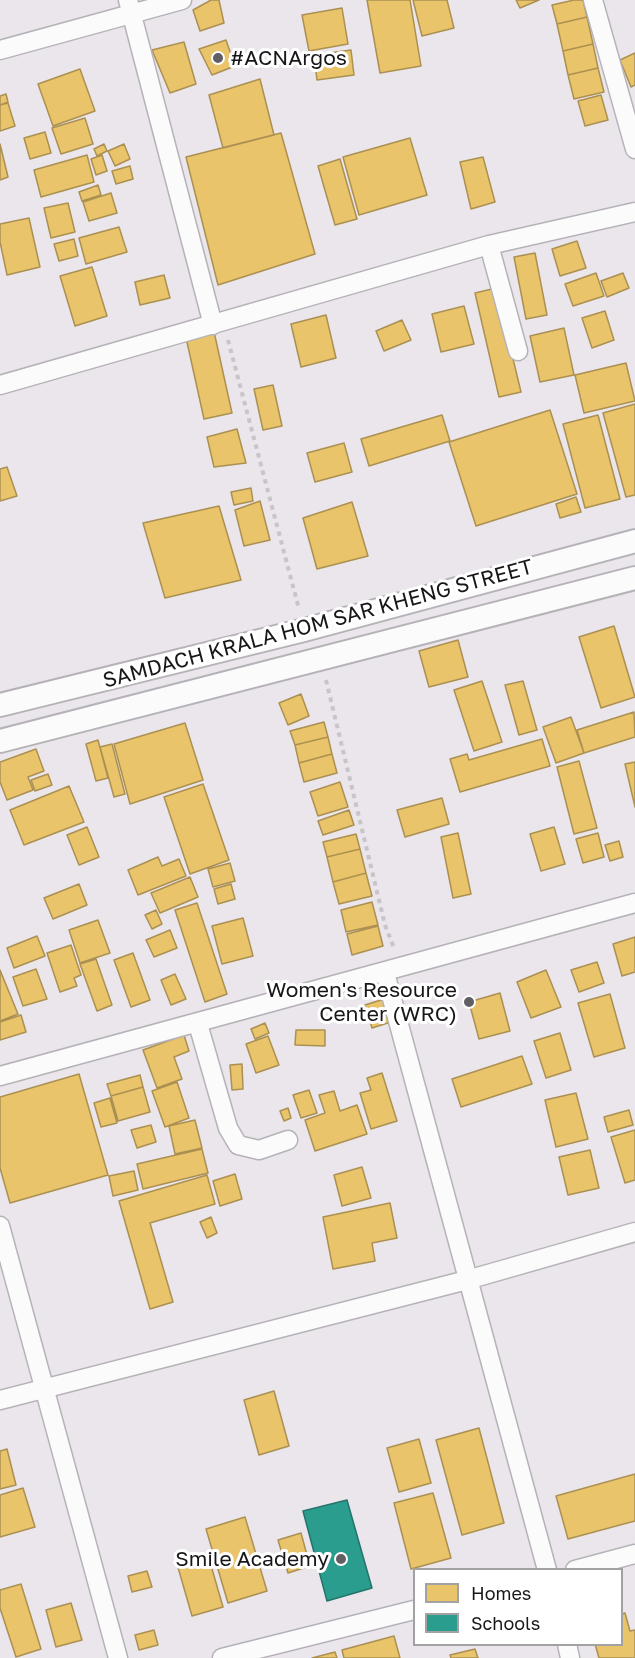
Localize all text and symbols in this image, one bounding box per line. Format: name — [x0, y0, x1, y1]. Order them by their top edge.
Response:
place label: #ACNArgos — [230, 45, 347, 71]
marker: #ACNArgos — [211, 51, 225, 65]
street label: SAMDACH KRALA HOM SAR KHENG STREET — [100, 554, 536, 694]
place label: Women's Resource Center (WRC) — [266, 977, 457, 1027]
marker: Women's Resource Center (WRC) — [462, 995, 476, 1009]
place label: Smile Academy — [175, 1546, 329, 1572]
marker: Smile Academy — [334, 1552, 348, 1566]
legend — [413, 1568, 623, 1646]
text: Homes — [471, 1582, 531, 1604]
text: Schools — [471, 1612, 540, 1634]

